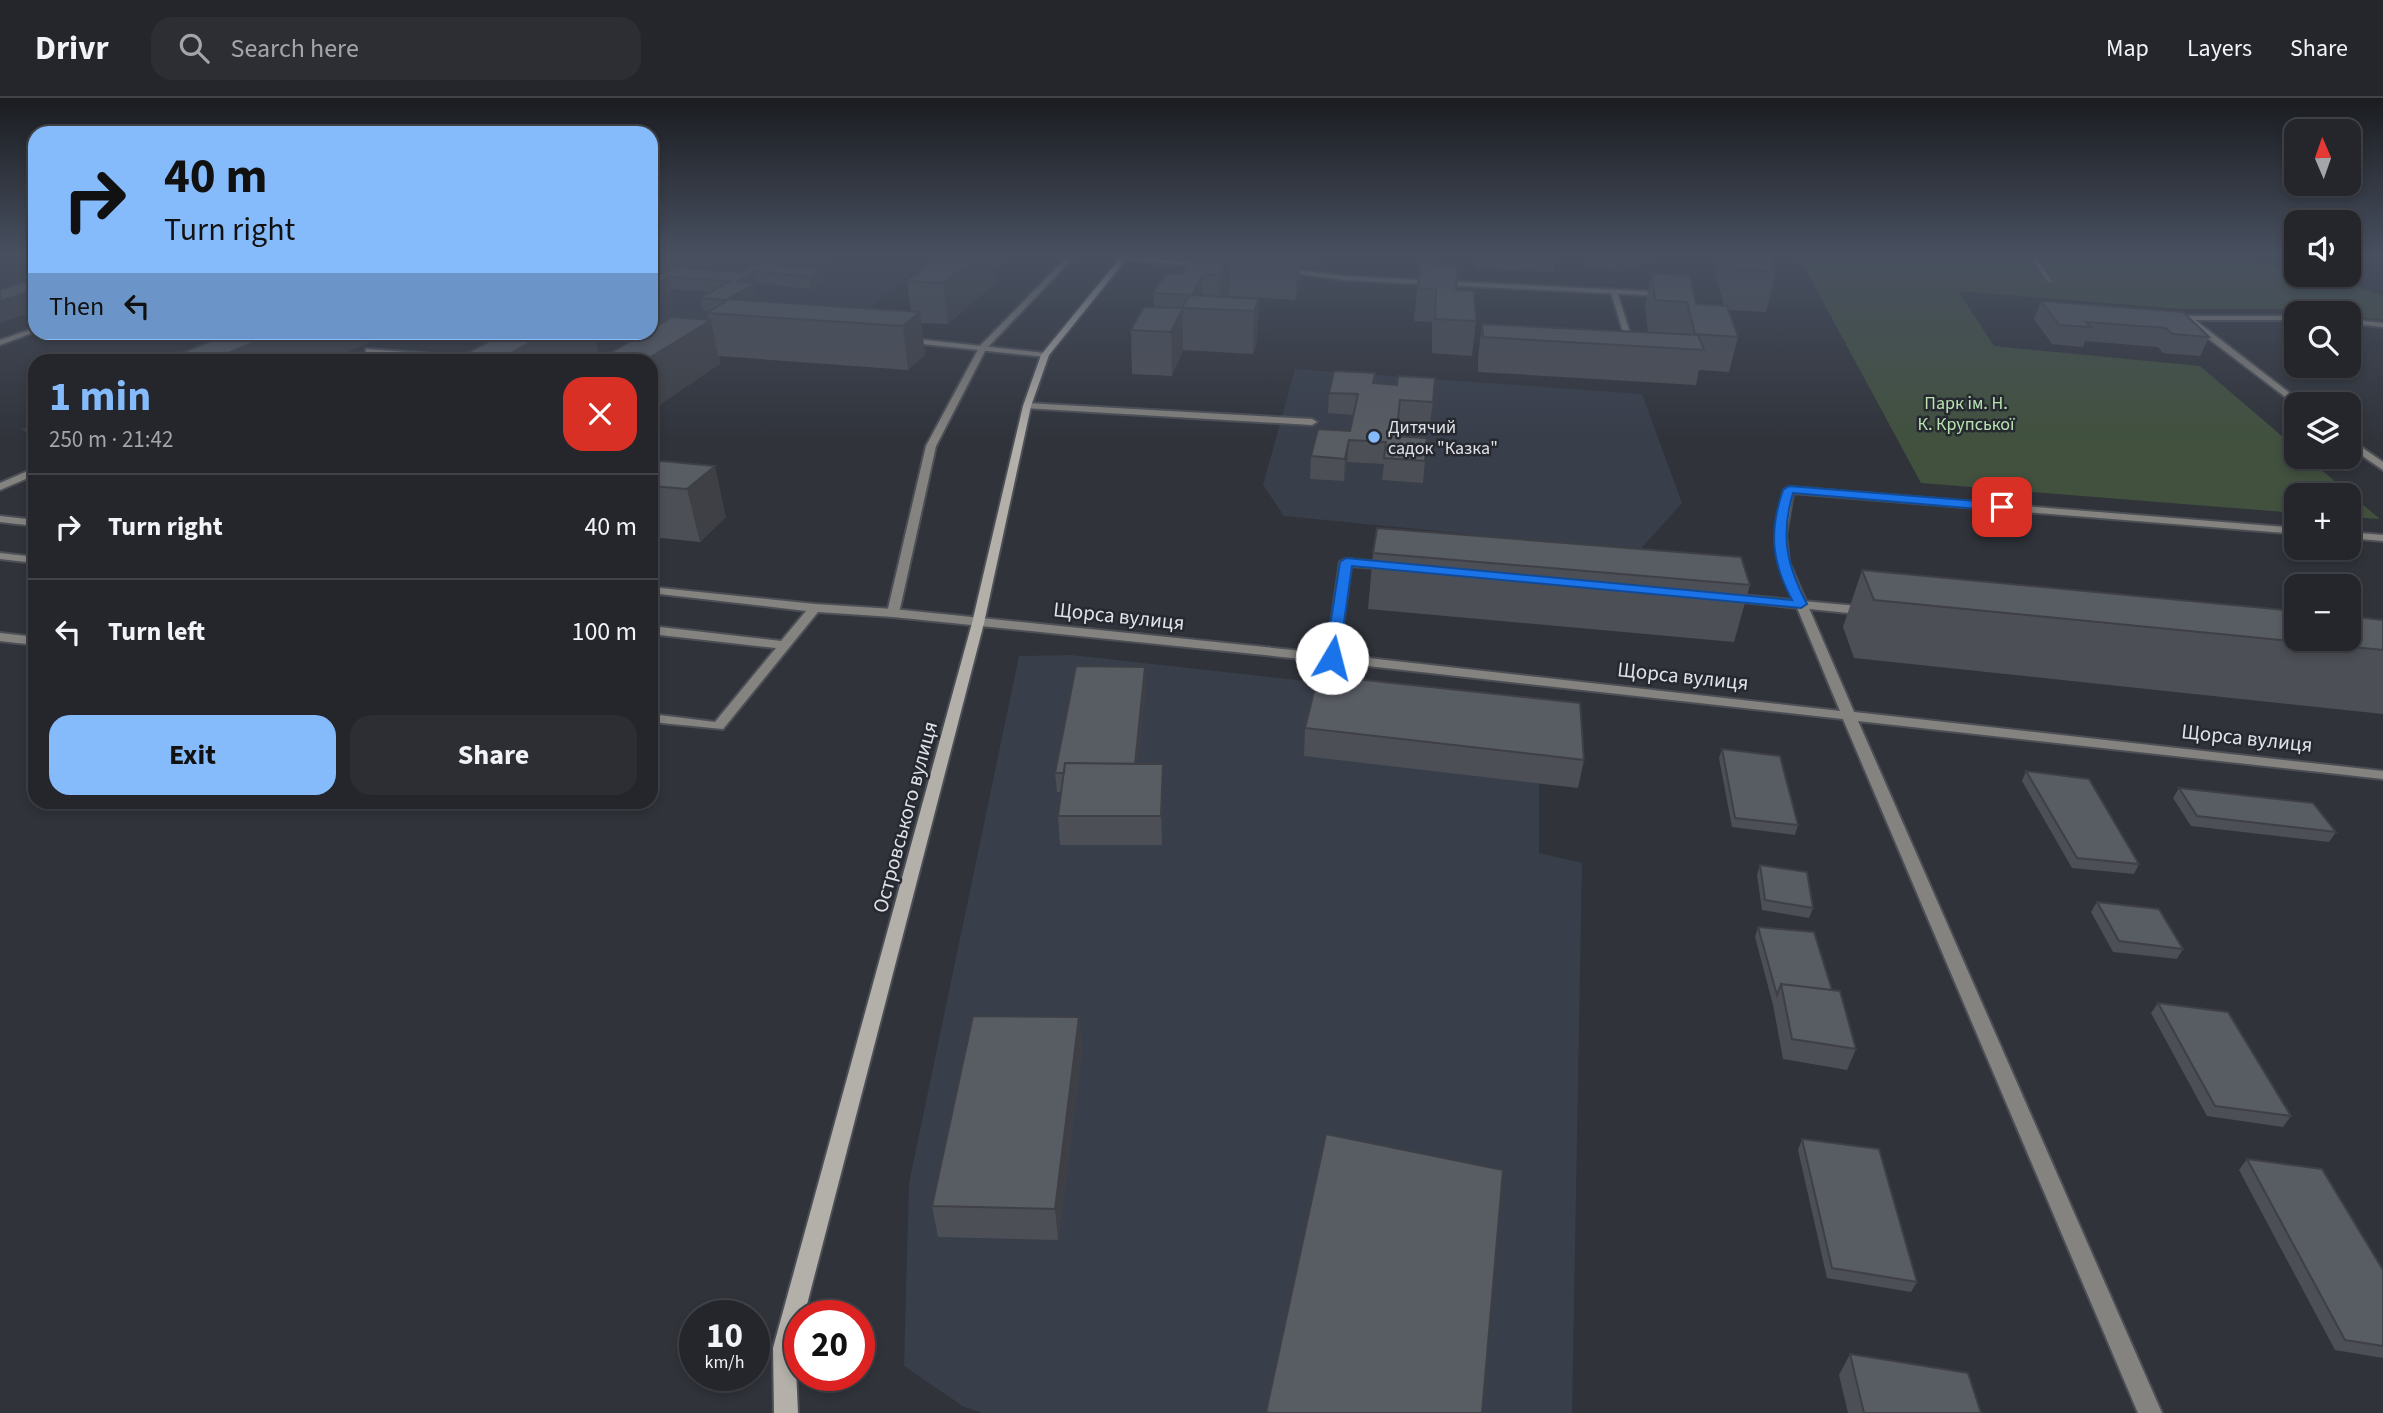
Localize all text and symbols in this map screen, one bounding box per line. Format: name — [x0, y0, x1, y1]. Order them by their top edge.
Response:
search box — [151, 17, 641, 80]
text: Drivr — [35, 25, 109, 72]
icon: search — [175, 29, 213, 67]
text: Search here — [231, 30, 359, 67]
text: Map — [2106, 31, 2149, 66]
text: Layers — [2187, 31, 2252, 66]
text: Share — [2290, 31, 2348, 66]
north arrow — [2284, 119, 2361, 196]
map controls — [2284, 119, 2361, 651]
text: 40 m — [164, 142, 268, 212]
icon: right — [49, 154, 140, 245]
text: Turn right — [164, 207, 295, 253]
button: sound — [2284, 210, 2361, 287]
icon: left — [118, 287, 156, 325]
text: Then — [49, 288, 104, 325]
button: search — [2284, 301, 2361, 378]
text: 1 min — [49, 367, 151, 427]
button: close — [563, 377, 637, 451]
park label: Парк ім. Н. К. Крупської — [1917, 391, 2015, 437]
button: layers — [2284, 392, 2361, 469]
place label: Дитячий садок "Казка" — [1388, 415, 1498, 461]
text: 250 m · 21:42 — [49, 423, 173, 456]
marker: Дитячий садок "Казка" — [1366, 429, 1382, 445]
pin — [1972, 477, 2032, 537]
button: + — [2284, 483, 2361, 560]
icon: arrive — [1983, 488, 2021, 526]
icon: right — [49, 508, 87, 546]
text: Turn right — [108, 508, 223, 545]
text: 40 m — [584, 508, 637, 545]
button: − — [2284, 574, 2361, 651]
street label: Щорса вулиця — [1052, 594, 1186, 638]
icon: left — [49, 613, 87, 651]
text: Turn left — [108, 613, 205, 650]
text: 100 m — [571, 613, 637, 650]
position arrow — [1295, 621, 1369, 695]
street label: Щорса вулиця — [1616, 654, 1750, 698]
button: Exit — [49, 715, 336, 795]
button: Share — [350, 715, 637, 795]
street label: Щорса вулиця — [2180, 716, 2314, 760]
street label: Островського вулиця — [865, 718, 945, 916]
speed limit sign: 20 — [784, 1300, 875, 1391]
text: 10 — [706, 1311, 743, 1361]
text: km/h — [705, 1350, 744, 1375]

